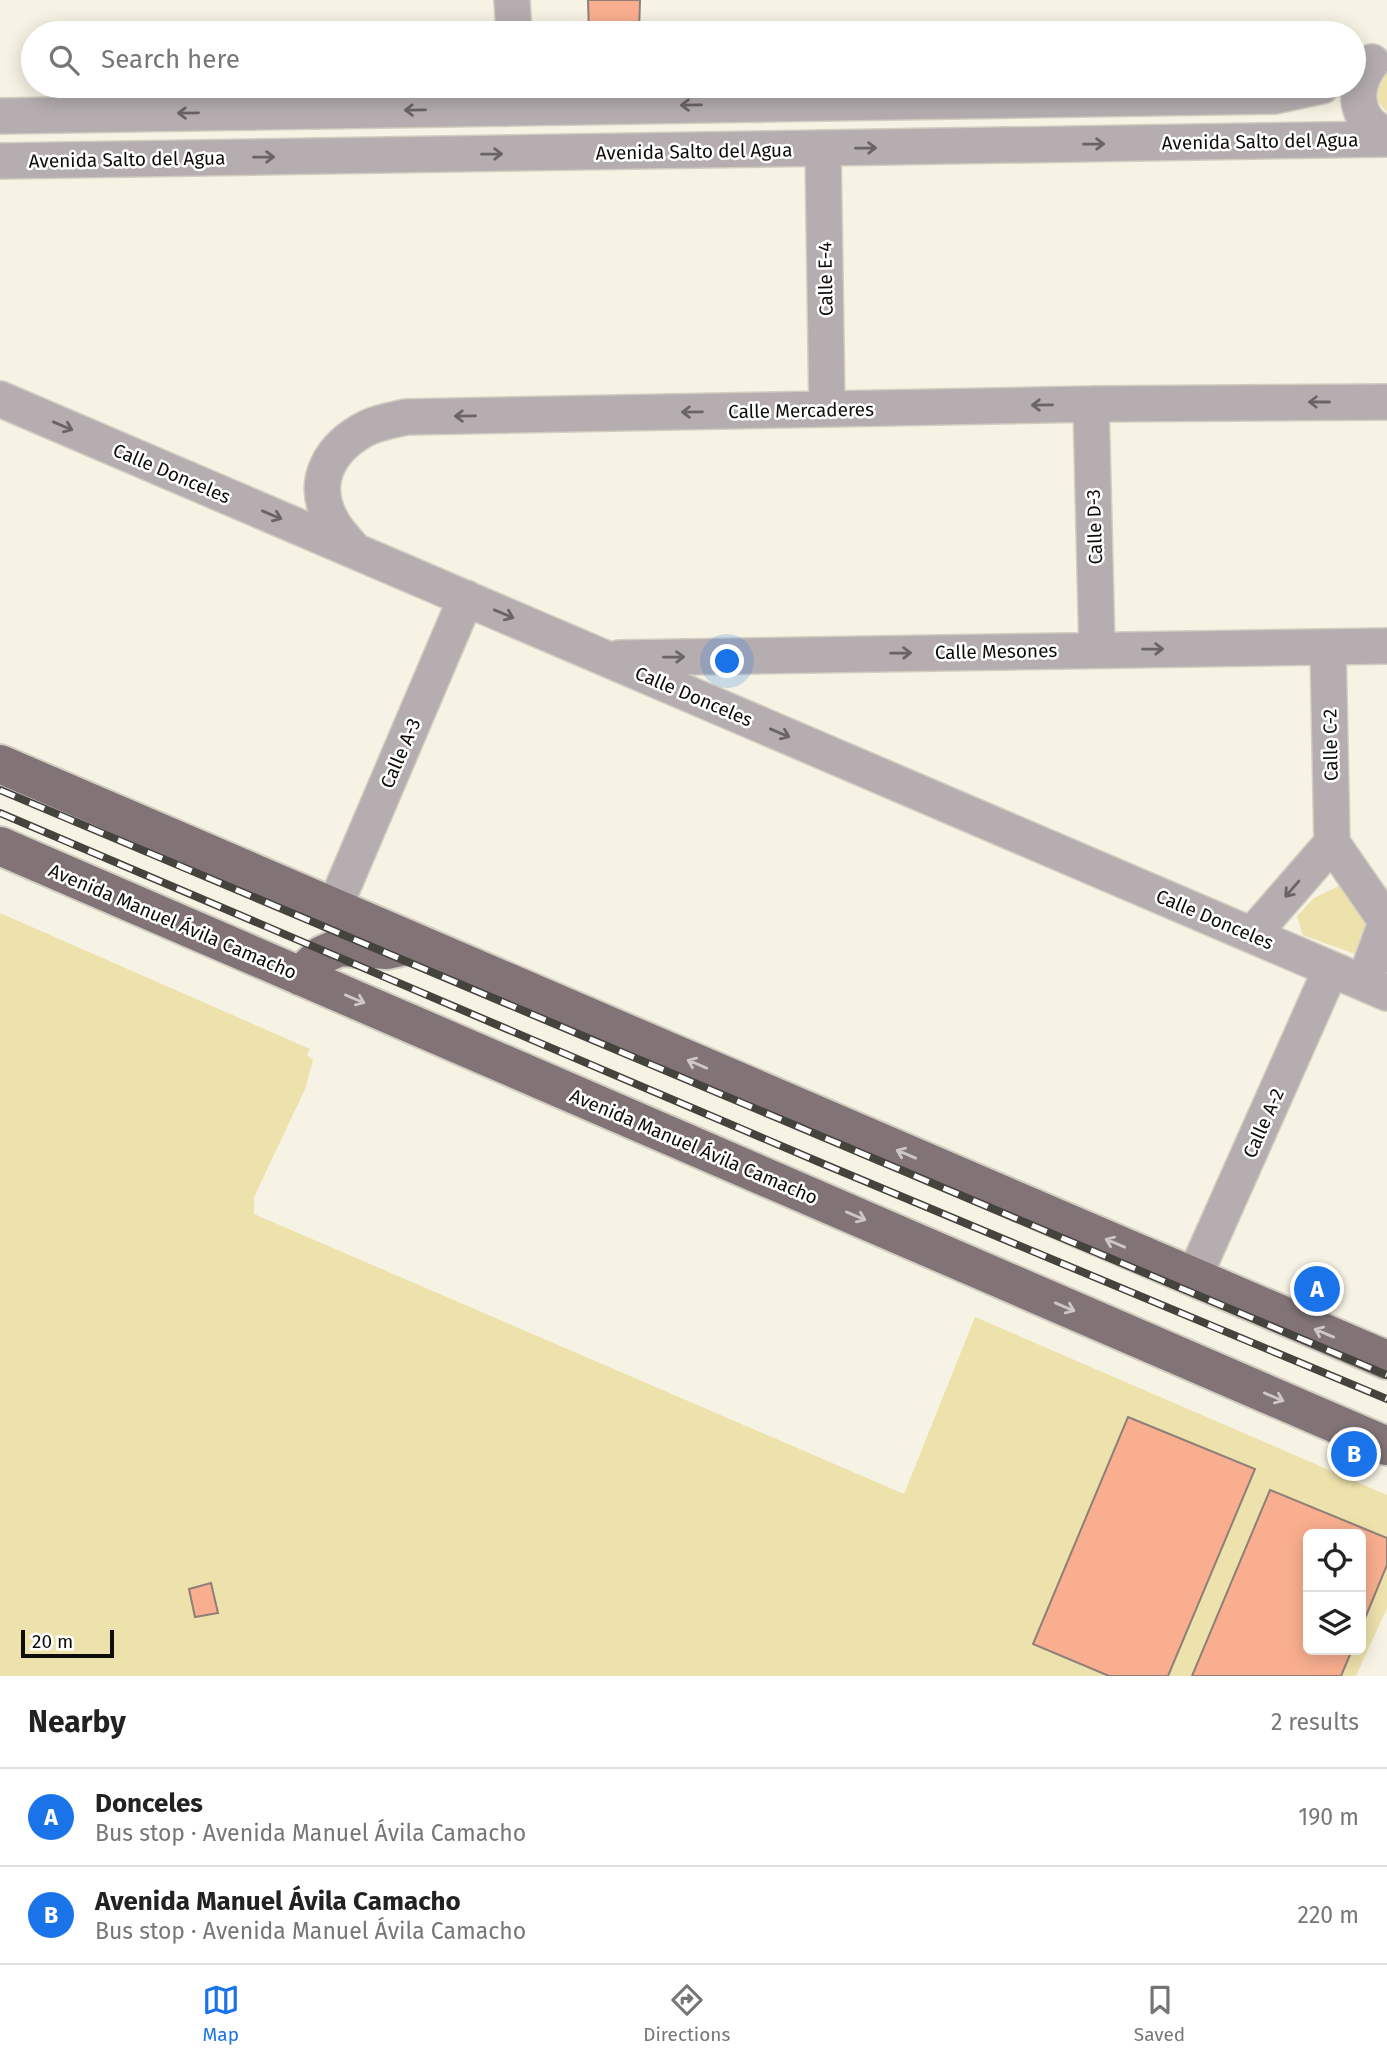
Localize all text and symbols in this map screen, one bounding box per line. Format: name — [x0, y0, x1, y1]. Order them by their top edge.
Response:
search box — [21, 21, 1366, 98]
icon: search — [45, 41, 83, 79]
text: Search here — [101, 44, 240, 75]
one-way arrow — [680, 99, 703, 112]
one-way arrow — [404, 103, 427, 117]
one-way arrow — [176, 107, 199, 120]
street label: Avenida Salto del Agua — [1161, 128, 1359, 155]
street label: Avenida Salto del Agua — [595, 138, 793, 165]
one-way arrow — [1082, 138, 1105, 151]
one-way arrow — [854, 141, 877, 155]
street label: Avenida Salto del Agua — [28, 146, 226, 173]
one-way arrow — [480, 147, 503, 160]
one-way arrow — [252, 150, 275, 164]
street label: Calle E-4 — [813, 242, 838, 316]
one-way arrow — [1308, 395, 1331, 409]
street label: Calle Mercaderes — [728, 398, 874, 423]
one-way arrow — [1031, 398, 1054, 412]
one-way arrow — [681, 405, 704, 418]
one-way arrow — [454, 409, 477, 422]
one-way arrow — [52, 420, 73, 433]
street label: Calle Donceles — [110, 438, 234, 509]
street label: Calle D-3 — [1082, 489, 1107, 565]
one-way arrow — [261, 509, 282, 522]
one-way arrow — [492, 608, 514, 621]
street label: Calle Mesones — [935, 639, 1058, 664]
one-way arrow — [1141, 642, 1164, 655]
your location — [710, 644, 744, 678]
one-way arrow — [889, 646, 912, 659]
one-way arrow — [662, 650, 685, 664]
street label: Calle Donceles — [632, 661, 756, 732]
street label: Calle C-2 — [1318, 709, 1343, 781]
street label: Calle A-3 — [375, 715, 425, 792]
one-way arrow — [769, 727, 791, 740]
street label: Avenida Manuel Ávila Camacho — [45, 859, 300, 984]
one-way arrow — [1284, 880, 1300, 898]
street label: Calle Donceles — [1153, 884, 1277, 955]
one-way arrow — [344, 993, 365, 1006]
one-way arrow — [687, 1057, 708, 1070]
street label: Avenida Manuel Ávila Camacho — [566, 1084, 821, 1209]
street label: Calle A-2 — [1238, 1085, 1289, 1162]
one-way arrow — [896, 1147, 917, 1160]
one-way arrow — [845, 1210, 866, 1223]
one-way arrow — [1105, 1236, 1127, 1249]
pin: A — [1294, 1263, 1340, 1315]
one-way arrow — [1054, 1301, 1075, 1314]
one-way arrow — [1314, 1326, 1336, 1339]
one-way arrow — [1262, 1391, 1284, 1404]
pin: B — [1331, 1428, 1377, 1480]
map controls — [1303, 1529, 1366, 1655]
button: locate — [1303, 1529, 1366, 1592]
button: layers — [1303, 1592, 1366, 1655]
scale bar — [21, 1627, 114, 1659]
text: 20 m — [32, 1630, 73, 1653]
text: Nearby — [28, 1704, 126, 1740]
text: 2 results — [1271, 1708, 1359, 1736]
text: Donceles — [95, 1788, 203, 1819]
text: A — [44, 1803, 58, 1831]
text: 190 m — [1298, 1803, 1359, 1831]
text: Bus stop · Avenida Manuel Ávila Camacho — [95, 1819, 526, 1847]
text: Avenida Manuel Ávila Camacho — [95, 1886, 461, 1917]
text: B — [44, 1901, 58, 1929]
text: 220 m — [1298, 1901, 1359, 1929]
text: Bus stop · Avenida Manuel Ávila Camacho — [95, 1917, 526, 1945]
tab: Map — [202, 1981, 240, 2046]
tab: Directions — [643, 1981, 730, 2046]
tab: Saved — [1134, 1981, 1185, 2046]

